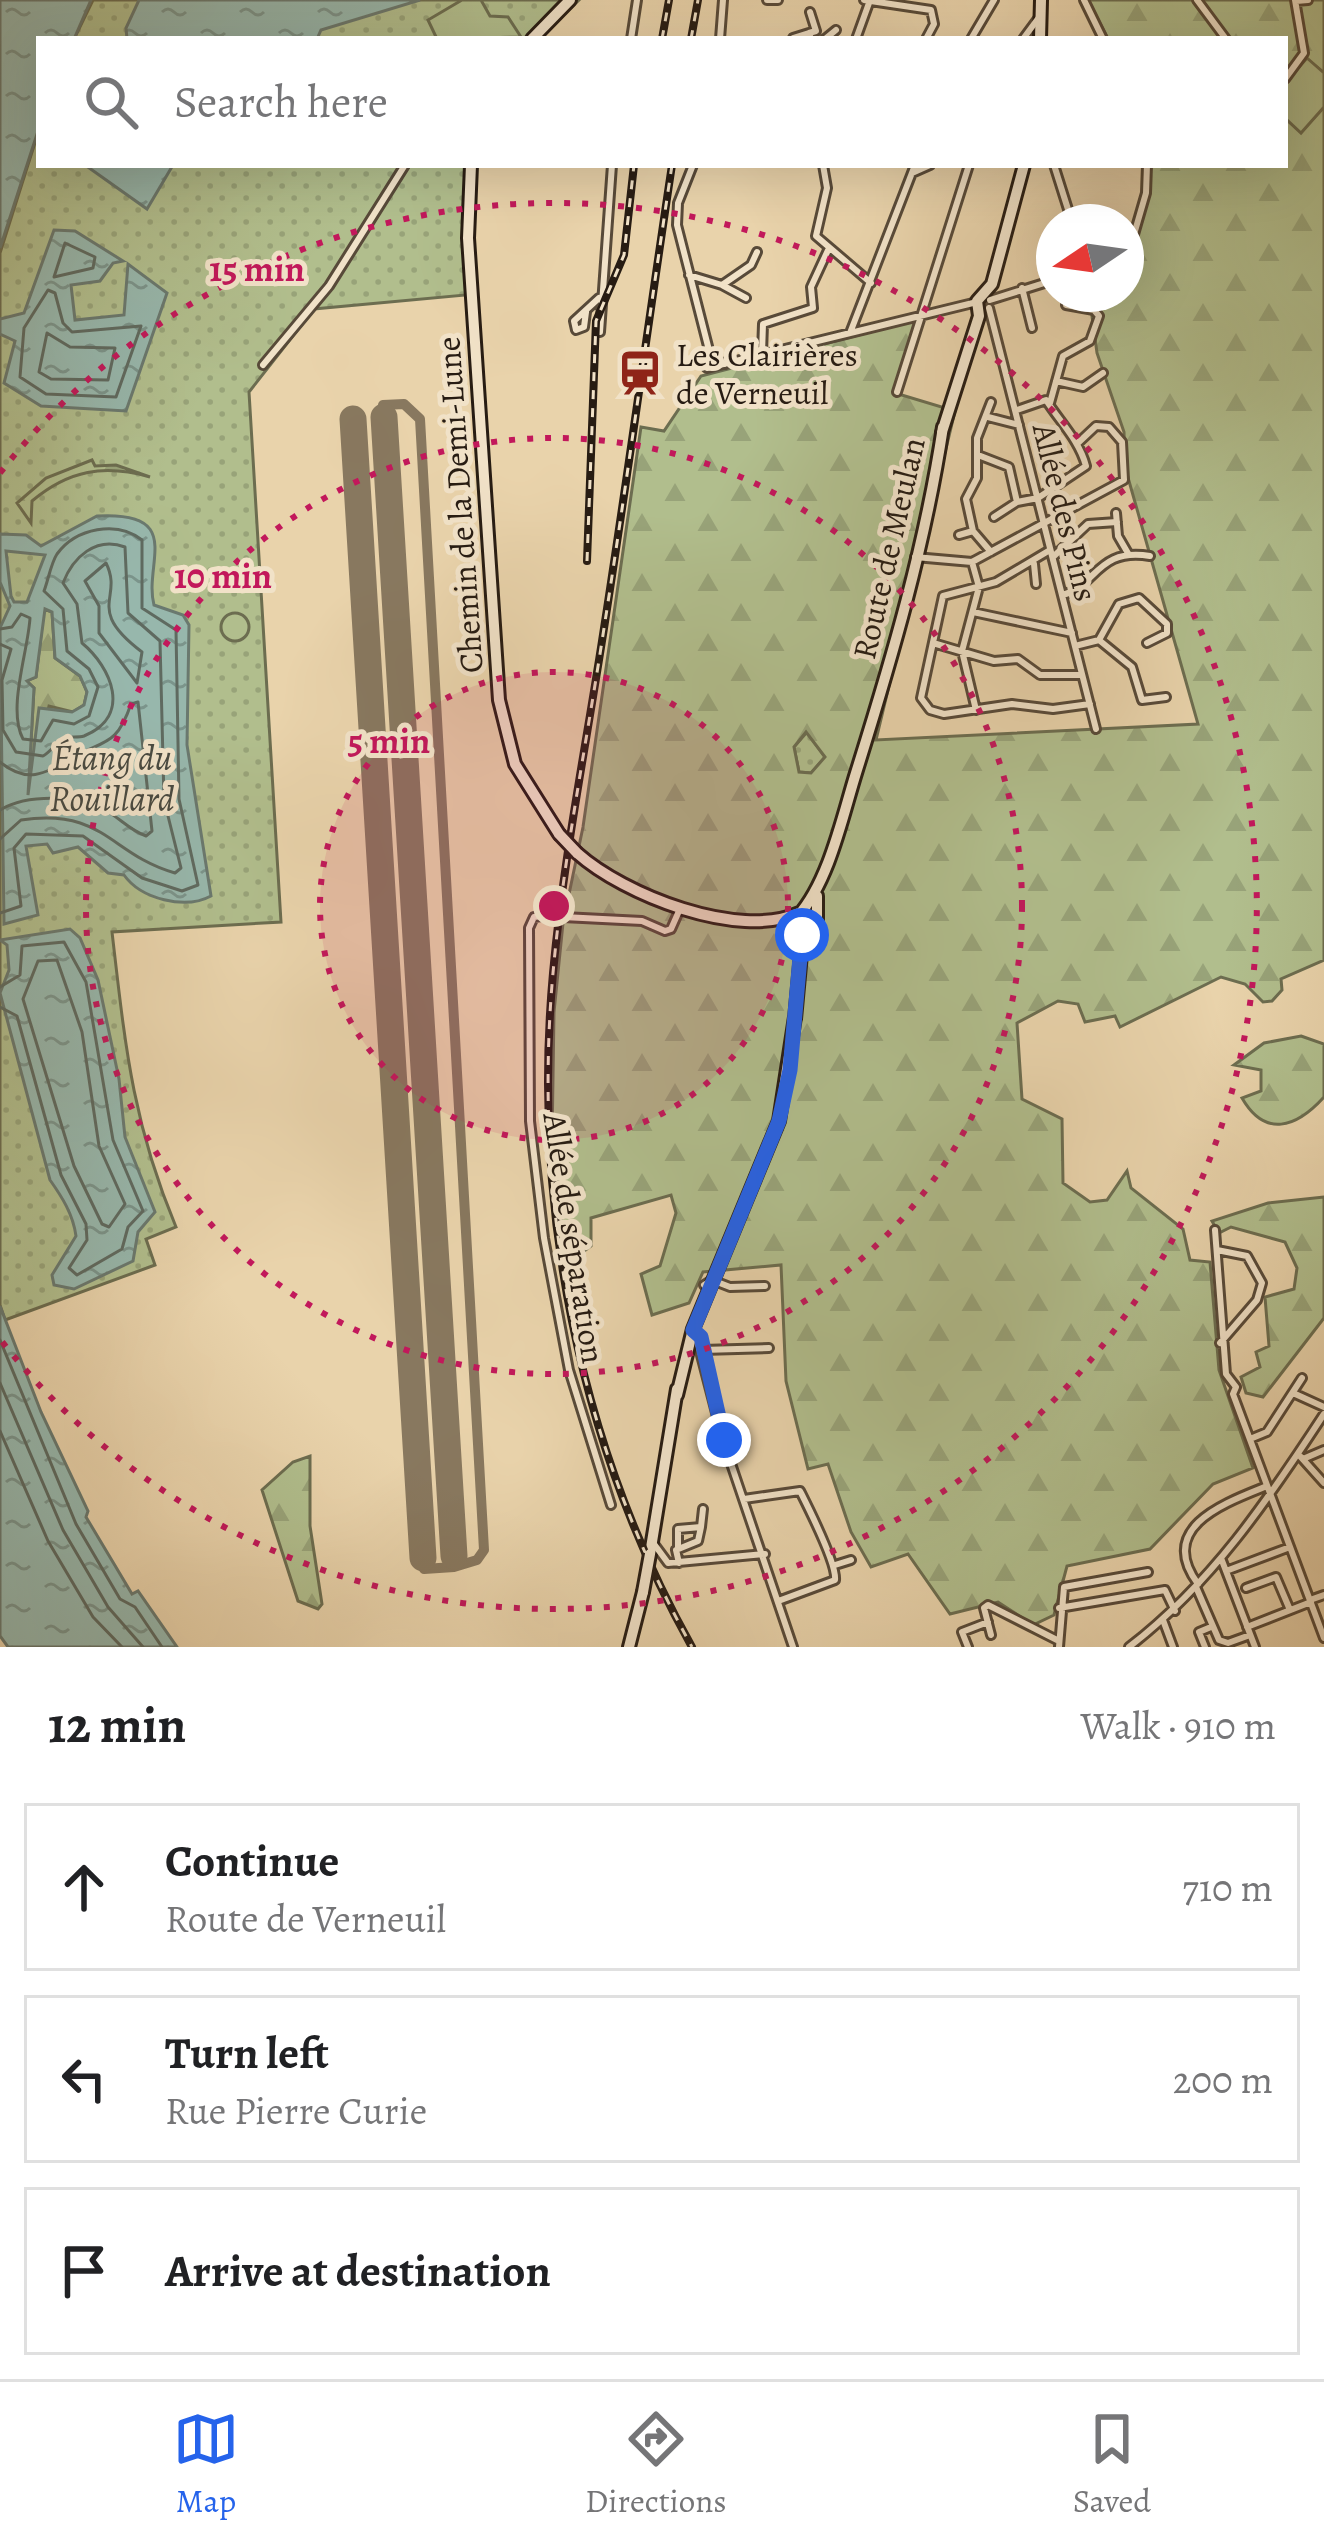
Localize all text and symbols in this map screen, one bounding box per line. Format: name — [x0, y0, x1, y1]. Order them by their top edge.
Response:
search box — [36, 36, 1288, 168]
icon: search — [78, 69, 144, 135]
text: Search here — [174, 71, 388, 133]
north arrow — [1036, 204, 1144, 312]
text: 15 min — [209, 244, 305, 293]
place label: Les Clairières de Verneuil — [676, 332, 858, 415]
street label: Chemin de la Demi-Lune — [425, 335, 494, 675]
station icon: Les Clairières de Verneuil — [615, 348, 665, 398]
street label: Allée des Pins — [1021, 418, 1109, 606]
street label: Route de Meulan — [841, 433, 936, 663]
text: 10 min — [174, 551, 272, 600]
text: 5 min — [348, 716, 430, 765]
water label: Étang du Rouillard — [49, 733, 175, 823]
centre of rings — [533, 885, 575, 927]
route start — [775, 908, 829, 962]
street label: Allée de séparation — [532, 1109, 617, 1367]
route end — [697, 1413, 751, 1467]
text: 12 min — [48, 1690, 186, 1760]
text: Walk · 910 m — [1080, 1699, 1276, 1752]
text: Continue — [165, 1830, 339, 1892]
icon: ahead — [51, 1854, 117, 1920]
text: 710 m — [1182, 1861, 1273, 1914]
text: Route de Verneuil — [165, 1892, 446, 1945]
text: Turn left — [165, 2022, 329, 2084]
icon: left — [51, 2046, 117, 2112]
text: 200 m — [1173, 2053, 1273, 2106]
text: Rue Pierre Curie — [165, 2084, 427, 2137]
icon: arrive — [51, 2238, 117, 2304]
text: Arrive at destination — [165, 2240, 551, 2302]
tab: Map — [173, 2406, 239, 2523]
tab: Directions — [585, 2406, 727, 2523]
tab: Saved — [1073, 2406, 1151, 2523]

